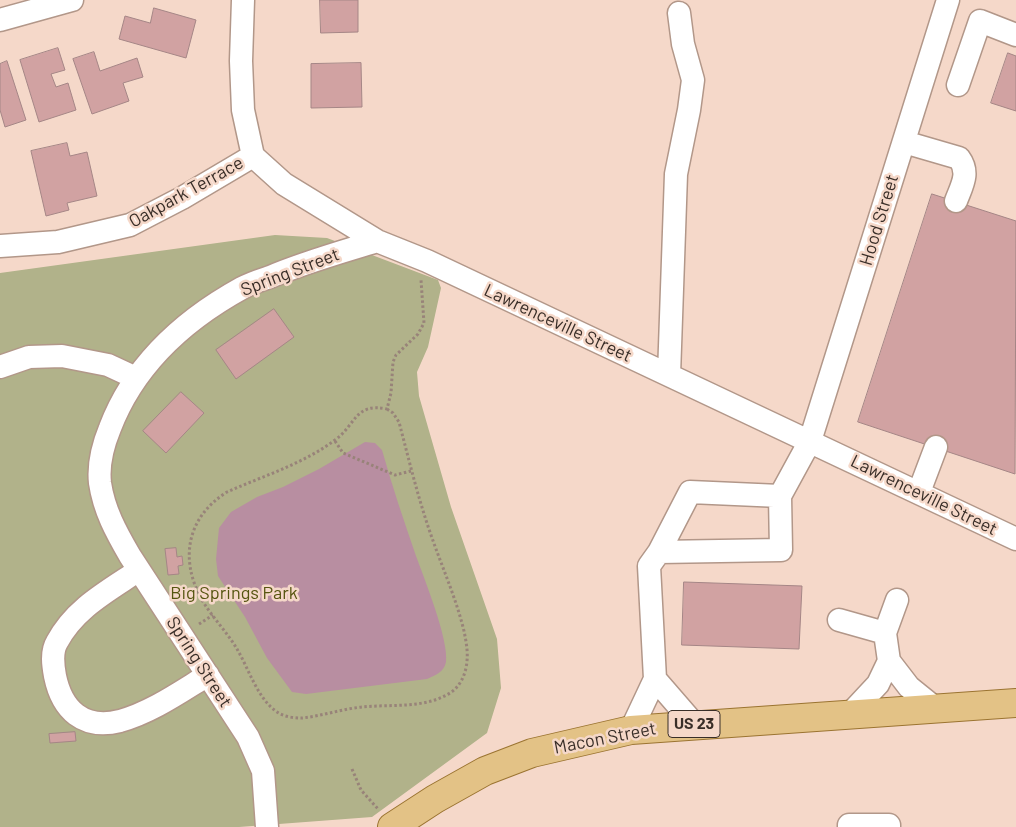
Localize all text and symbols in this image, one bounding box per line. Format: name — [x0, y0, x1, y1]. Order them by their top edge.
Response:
street label: Oakpark Terrace — [125, 152, 247, 232]
street label: Hood Street — [855, 172, 903, 268]
street label: Spring Street — [238, 243, 342, 301]
street label: Lawrenceville Street — [481, 279, 635, 367]
street label: Lawrenceville Street — [847, 450, 1001, 540]
park label: Big Springs Park — [170, 582, 298, 604]
street label: Spring Street — [162, 613, 236, 711]
road number: US 23 — [668, 711, 720, 738]
street label: Macon Street — [552, 718, 658, 758]

